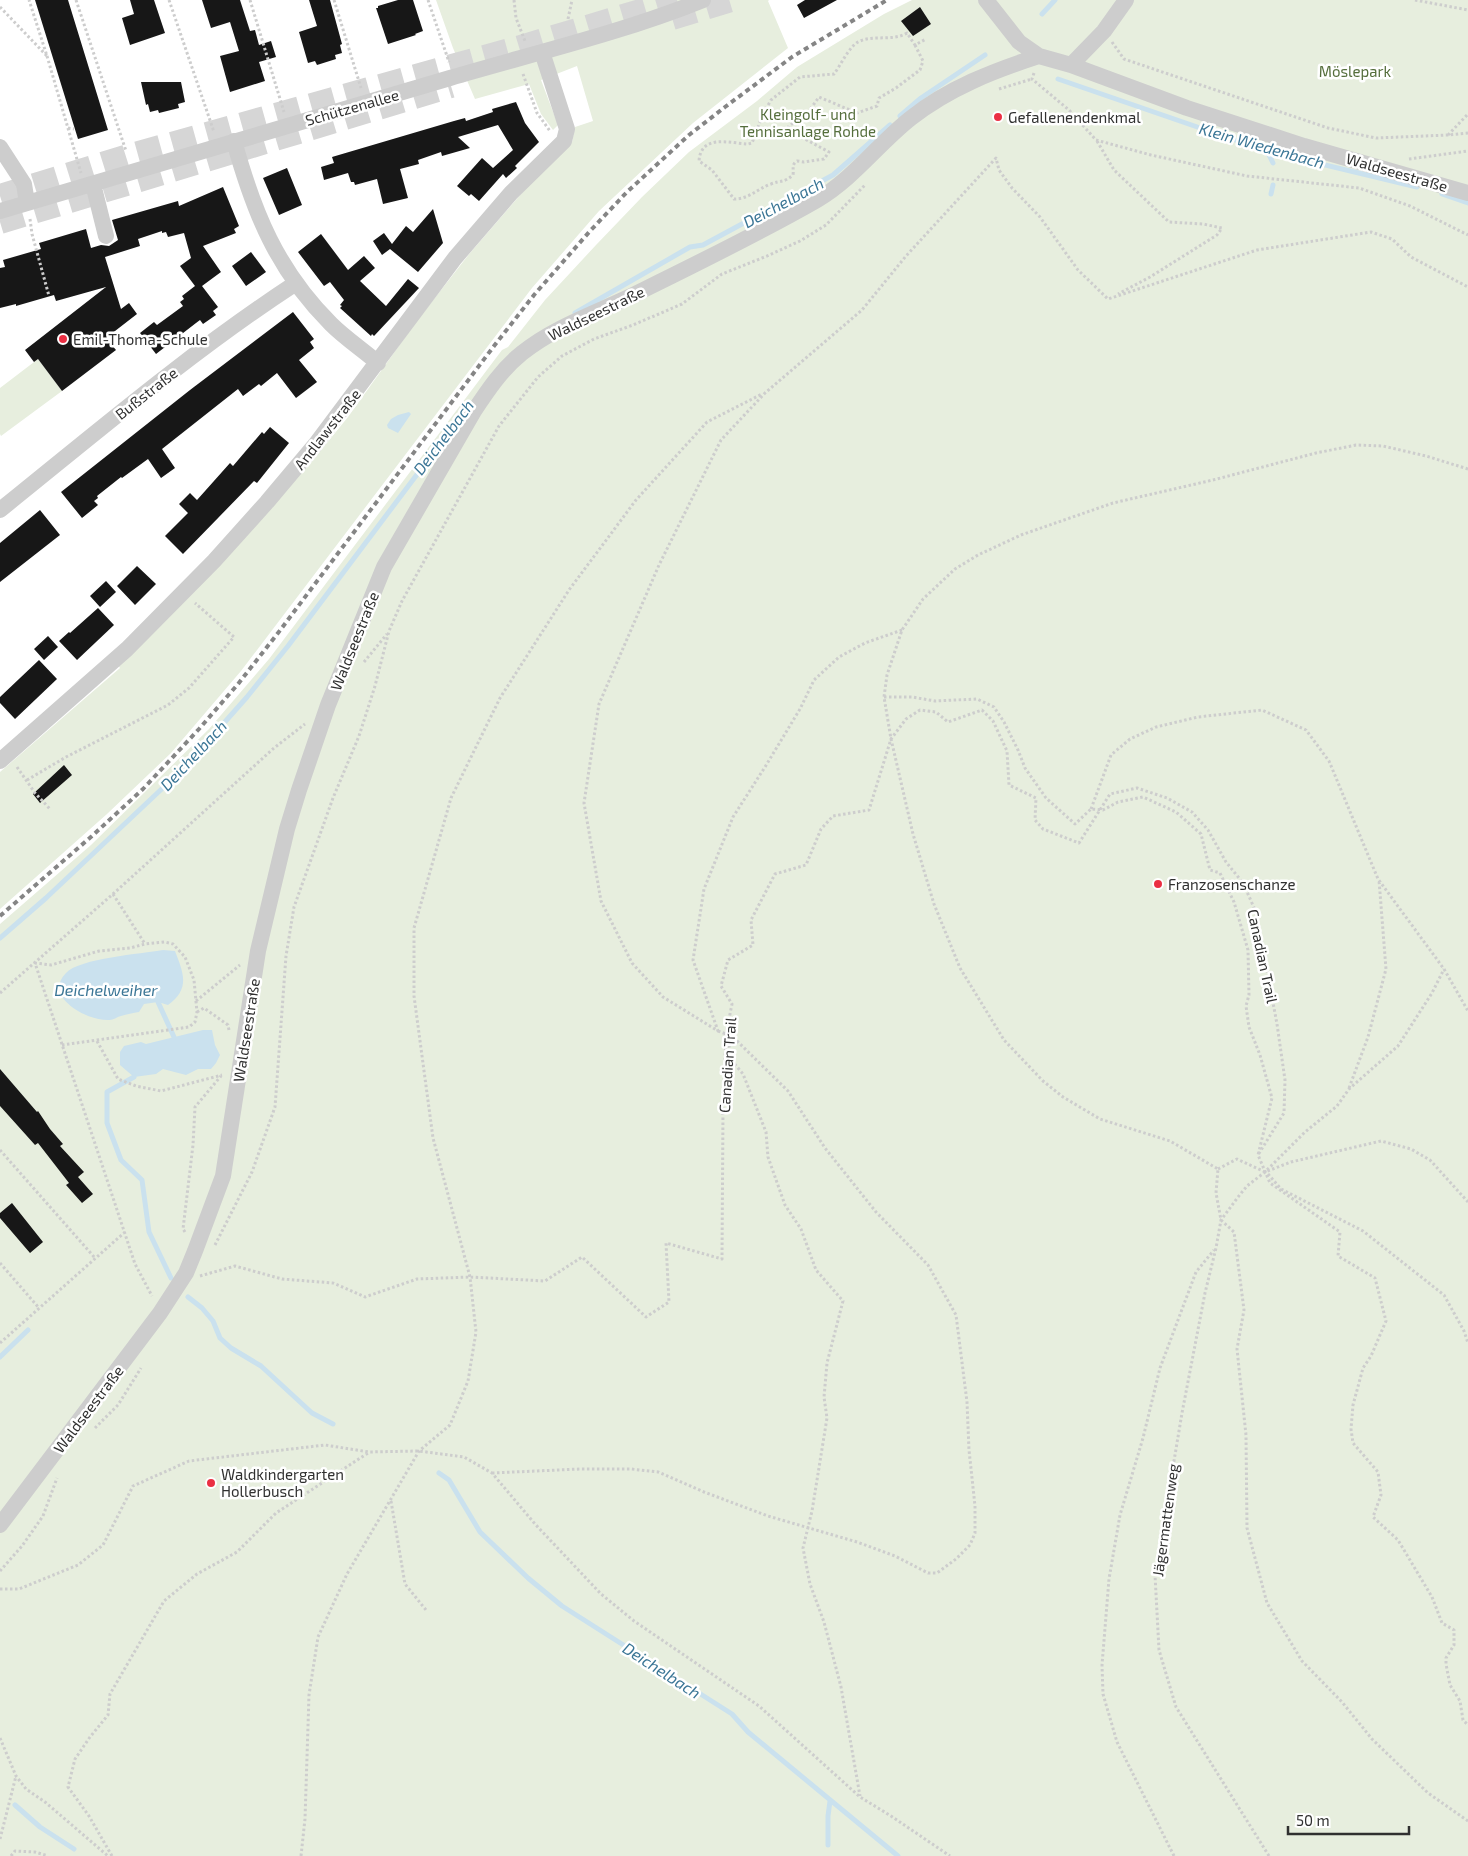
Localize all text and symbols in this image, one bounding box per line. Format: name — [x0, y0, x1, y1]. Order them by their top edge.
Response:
park label: Möslepark — [1319, 62, 1392, 80]
street label: Schützenallee — [303, 85, 401, 129]
park label: Kleingolf- und Tennisanlage Rohde — [740, 105, 876, 140]
place label: Gefallenendenkmal — [1008, 108, 1141, 126]
marker: Gefallenendenkmal — [992, 111, 1004, 123]
water label: Klein Wiedenbach — [1197, 118, 1327, 172]
street label: Waldseestraße — [1344, 149, 1450, 195]
water label: Deichelbach — [739, 173, 827, 231]
street label: Waldseestraße — [545, 282, 647, 344]
place label: Emil-Thoma-Schule — [73, 330, 208, 348]
marker: Emil-Thoma-Schule — [57, 333, 69, 345]
street label: Bußstraße — [111, 363, 181, 423]
street label: Andlawstraße — [290, 385, 364, 473]
water label: Deichelbach — [409, 396, 477, 478]
street label: Waldseestraße — [326, 589, 382, 693]
water label: Deichelbach — [156, 716, 230, 794]
place label: Franzosenschanze — [1168, 875, 1296, 893]
marker: Franzosenschanze — [1152, 878, 1164, 890]
street label: Canadian Trail — [1244, 907, 1282, 1005]
street label: Waldseestraße — [229, 977, 263, 1083]
water label: Deichelweiher — [54, 980, 158, 999]
street label: Canadian Trail — [715, 1016, 739, 1113]
street label: Waldseestraße — [49, 1362, 127, 1456]
street label: Jägermattenweg — [1148, 1462, 1182, 1578]
place label: Waldkindergarten Hollerbusch — [221, 1465, 344, 1500]
marker: Waldkindergarten Hollerbusch — [205, 1477, 217, 1489]
water label: Deichelbach — [620, 1638, 704, 1702]
scale bar — [1288, 1804, 1409, 1836]
text: 50 m — [1296, 1811, 1330, 1829]

